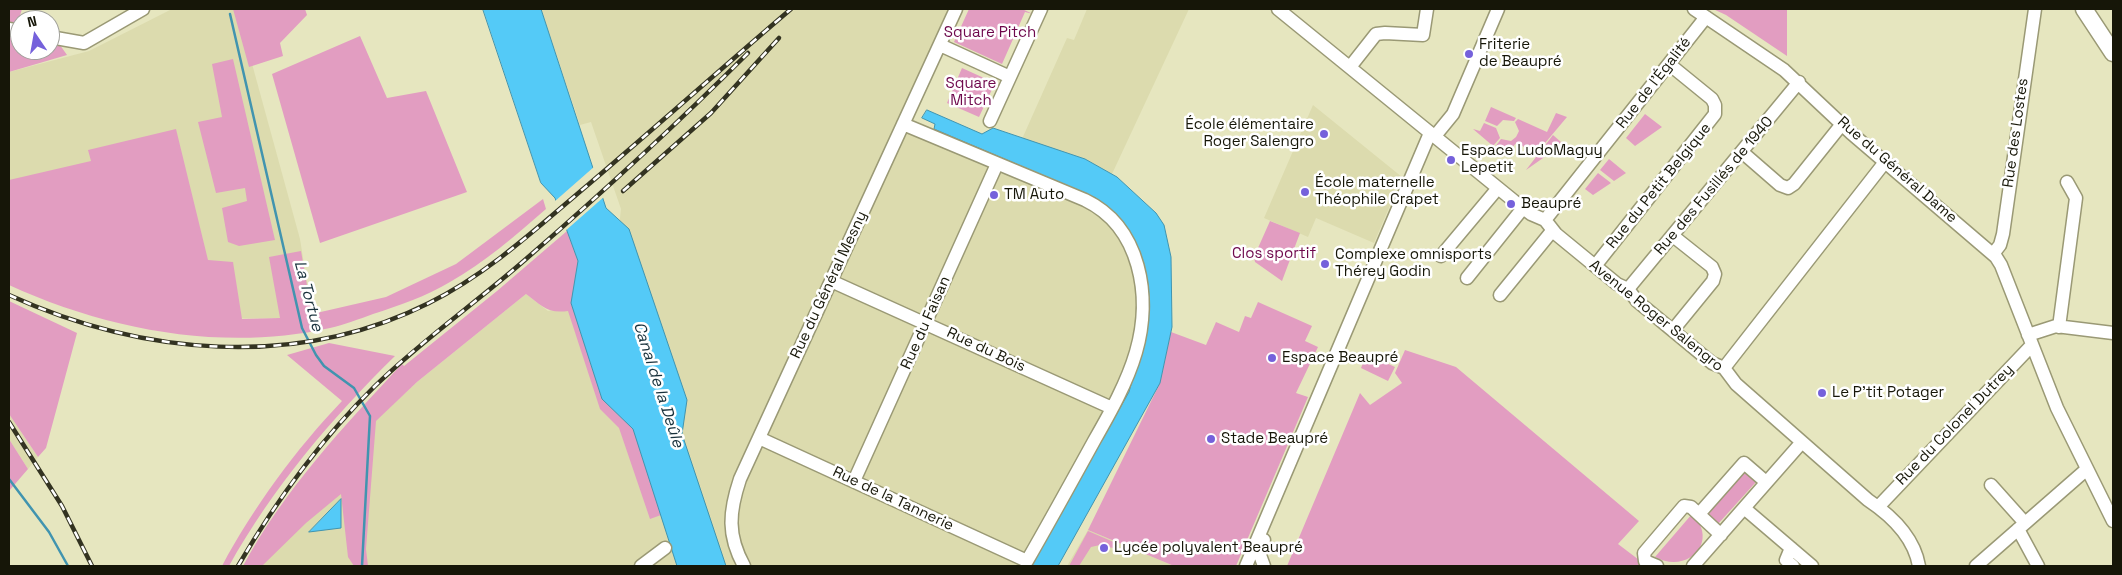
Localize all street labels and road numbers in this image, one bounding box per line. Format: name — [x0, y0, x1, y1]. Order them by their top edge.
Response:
street label: Rue de l'Égalité — [1613, 34, 1695, 132]
street label: Rue des Lostes — [1999, 77, 2033, 189]
street label: Rue des Fusillés de 1940 — [1651, 113, 1777, 259]
street label: Rue du Général Dame — [1833, 113, 1961, 227]
street label: Rue du Petit Belgique — [1603, 120, 1715, 252]
street label: Rue du Général Mesny — [787, 208, 871, 362]
street label: Avenue Roger Salengro — [1585, 256, 1727, 376]
street label: Rue du Faisan — [897, 274, 955, 372]
street label: Rue du Bois — [944, 324, 1028, 376]
street label: Rue du Colonel Dutrey — [1893, 361, 2017, 489]
street label: Rue de la Tannerie — [830, 463, 956, 535]

